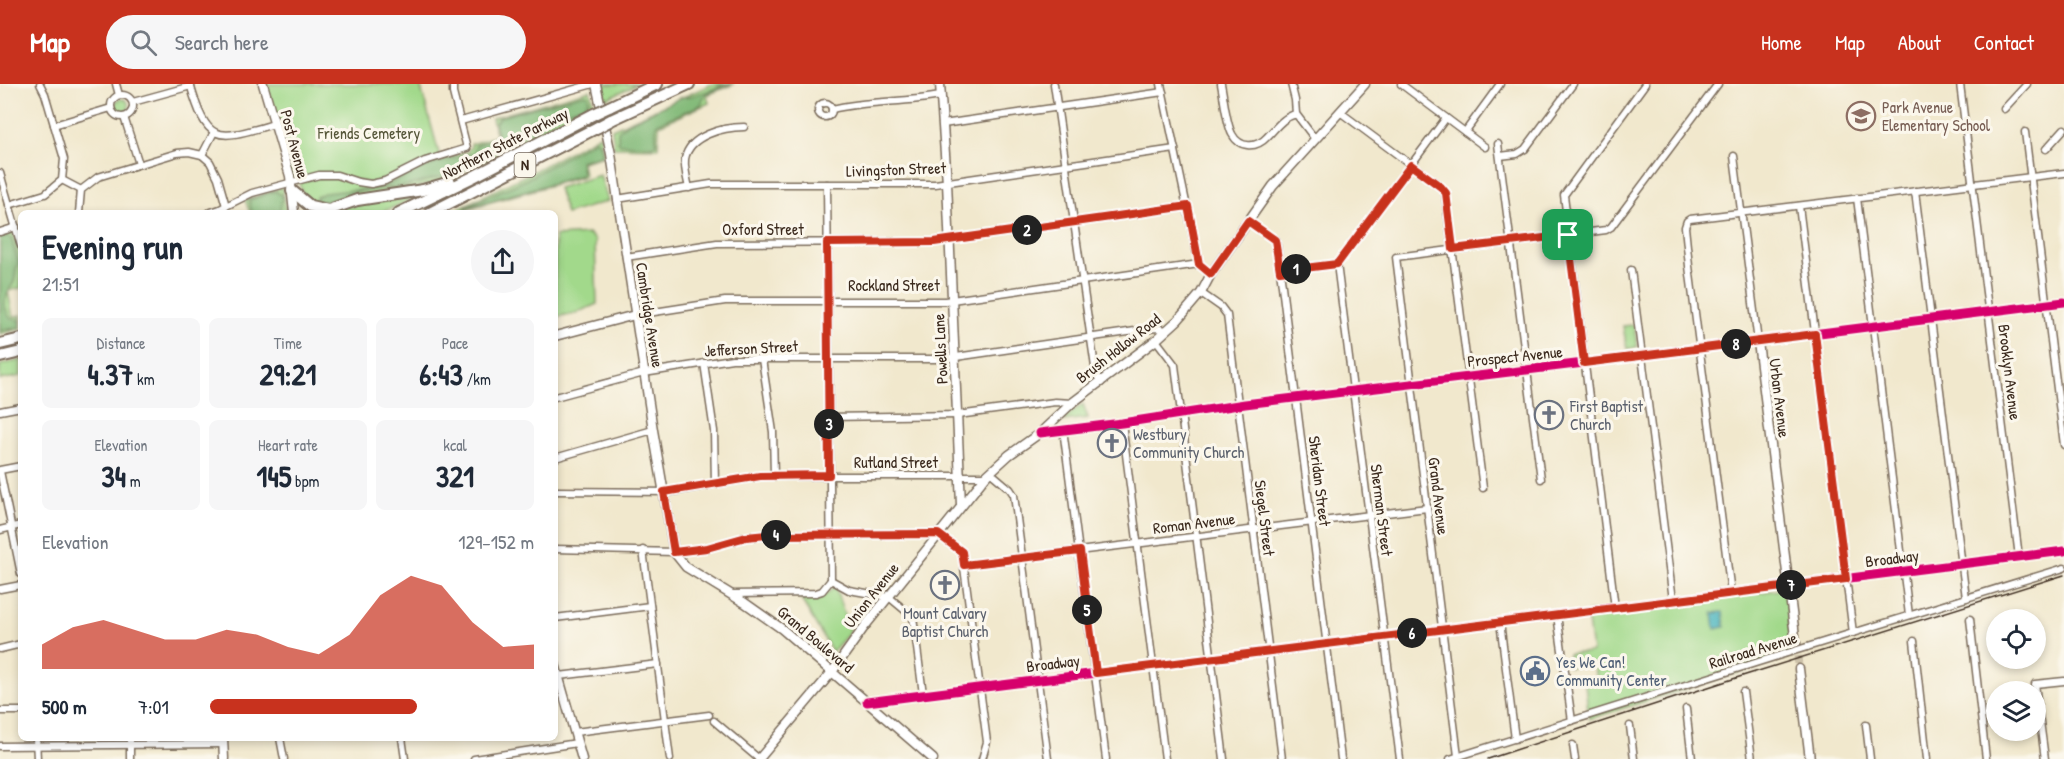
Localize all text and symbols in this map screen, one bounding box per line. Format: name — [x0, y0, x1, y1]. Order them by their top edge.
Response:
search box — [106, 15, 526, 69]
text: Map — [30, 23, 70, 61]
icon: search — [127, 26, 160, 59]
text: Search here — [175, 27, 269, 57]
text: Home — [1761, 28, 1802, 57]
text: Map — [1835, 28, 1865, 57]
text: About — [1898, 28, 1941, 57]
text: Contact — [1974, 28, 2034, 57]
place label: Park Avenue Elementary School — [1882, 96, 1991, 136]
school or university icon: Park Avenue Elementary School — [1845, 100, 1877, 132]
street label: Northern State Parkway — [439, 103, 571, 183]
street label: Post Avenue — [275, 107, 315, 181]
park label: Friends Cemetery — [317, 122, 421, 144]
road number: N — [514, 153, 536, 177]
street label: Livingston Street — [846, 156, 947, 182]
pin — [1542, 209, 1593, 260]
pin: 2 — [1012, 215, 1042, 245]
street label: Oxford Street — [722, 218, 804, 240]
icon: arrive — [1551, 218, 1584, 251]
text: 2 — [1023, 219, 1031, 241]
text: Evening run — [42, 225, 183, 269]
button: share — [471, 230, 534, 293]
pin: 1 — [1281, 254, 1311, 284]
text: 1 — [1293, 258, 1299, 280]
street label: Cambridge Avenue — [631, 261, 669, 370]
text: 21:51 — [42, 270, 79, 297]
street label: Rockland Street — [848, 274, 940, 296]
street label: Brush Hollow Road — [1071, 308, 1165, 388]
street label: Powells Lane — [927, 313, 953, 385]
street label: Brooklyn Avenue — [1993, 323, 2027, 422]
pin: 8 — [1721, 329, 1751, 359]
text: Distance — [97, 332, 145, 354]
text: Time — [274, 332, 302, 354]
text: Pace — [442, 332, 468, 354]
text: 8 — [1733, 333, 1739, 355]
street label: Jefferson Street — [703, 335, 799, 361]
street label: Prospect Avenue — [1466, 340, 1564, 372]
text: 4.37 — [87, 354, 133, 394]
text: 29:21 — [260, 354, 316, 394]
text: 6:43 — [419, 354, 463, 394]
street label: Urban Avenue — [1764, 357, 1796, 439]
text: km — [133, 368, 155, 390]
text: /km — [463, 368, 491, 390]
place label: First Baptist Church — [1569, 395, 1644, 435]
church icon: First Baptist Church — [1533, 399, 1565, 431]
pin: 3 — [814, 409, 844, 439]
text: 3 — [825, 413, 833, 435]
place label: Westbury Community Church — [1133, 423, 1244, 463]
church icon: Westbury Community Church — [1096, 427, 1128, 459]
text: Elevation — [94, 434, 148, 456]
text: Heart rate — [258, 434, 318, 456]
text: kcal — [443, 434, 467, 456]
street label: Sheridan Street — [1304, 435, 1337, 528]
street label: Rutland Street — [854, 451, 939, 473]
text: 34 — [101, 456, 126, 496]
text: 145 — [257, 456, 291, 496]
text: 321 — [436, 456, 474, 496]
street label: Grand Avenue — [1423, 456, 1455, 537]
street label: Sherman Street — [1365, 463, 1399, 557]
text: m — [126, 470, 141, 492]
text: bpm — [291, 470, 319, 492]
street label: Siegel Street — [1249, 479, 1281, 558]
street label: Roman Avenue — [1152, 507, 1237, 539]
pin: 4 — [761, 520, 791, 550]
text: 4 — [773, 524, 779, 546]
text: Elevation — [42, 528, 108, 555]
text: 129–152 m — [458, 528, 534, 555]
street label: Broadway — [1864, 544, 1920, 572]
street label: Union Avenue — [838, 557, 904, 632]
church icon: Mount Calvary Baptist Church — [929, 569, 961, 601]
pin: 7 — [1776, 570, 1806, 600]
text: 7 — [1787, 574, 1795, 596]
pin: 5 — [1072, 595, 1102, 625]
text: 5 — [1084, 599, 1090, 621]
street label: Grand Boulevard — [773, 600, 859, 678]
place label: Mount Calvary Baptist Church — [902, 602, 989, 642]
map controls — [1986, 609, 2046, 741]
button: locate — [1986, 609, 2046, 669]
pin: 6 — [1397, 618, 1427, 648]
text: 6 — [1409, 622, 1415, 644]
street label: Railroad Avenue — [1706, 626, 1800, 674]
street label: Broadway — [1025, 649, 1081, 677]
place label: Yes We Can! Community Center — [1556, 651, 1667, 691]
public building icon: Yes We Can! Community Center — [1519, 655, 1551, 687]
button: layers — [1986, 681, 2046, 741]
text: 500 m — [42, 693, 87, 720]
text: 7:01 — [138, 693, 169, 720]

